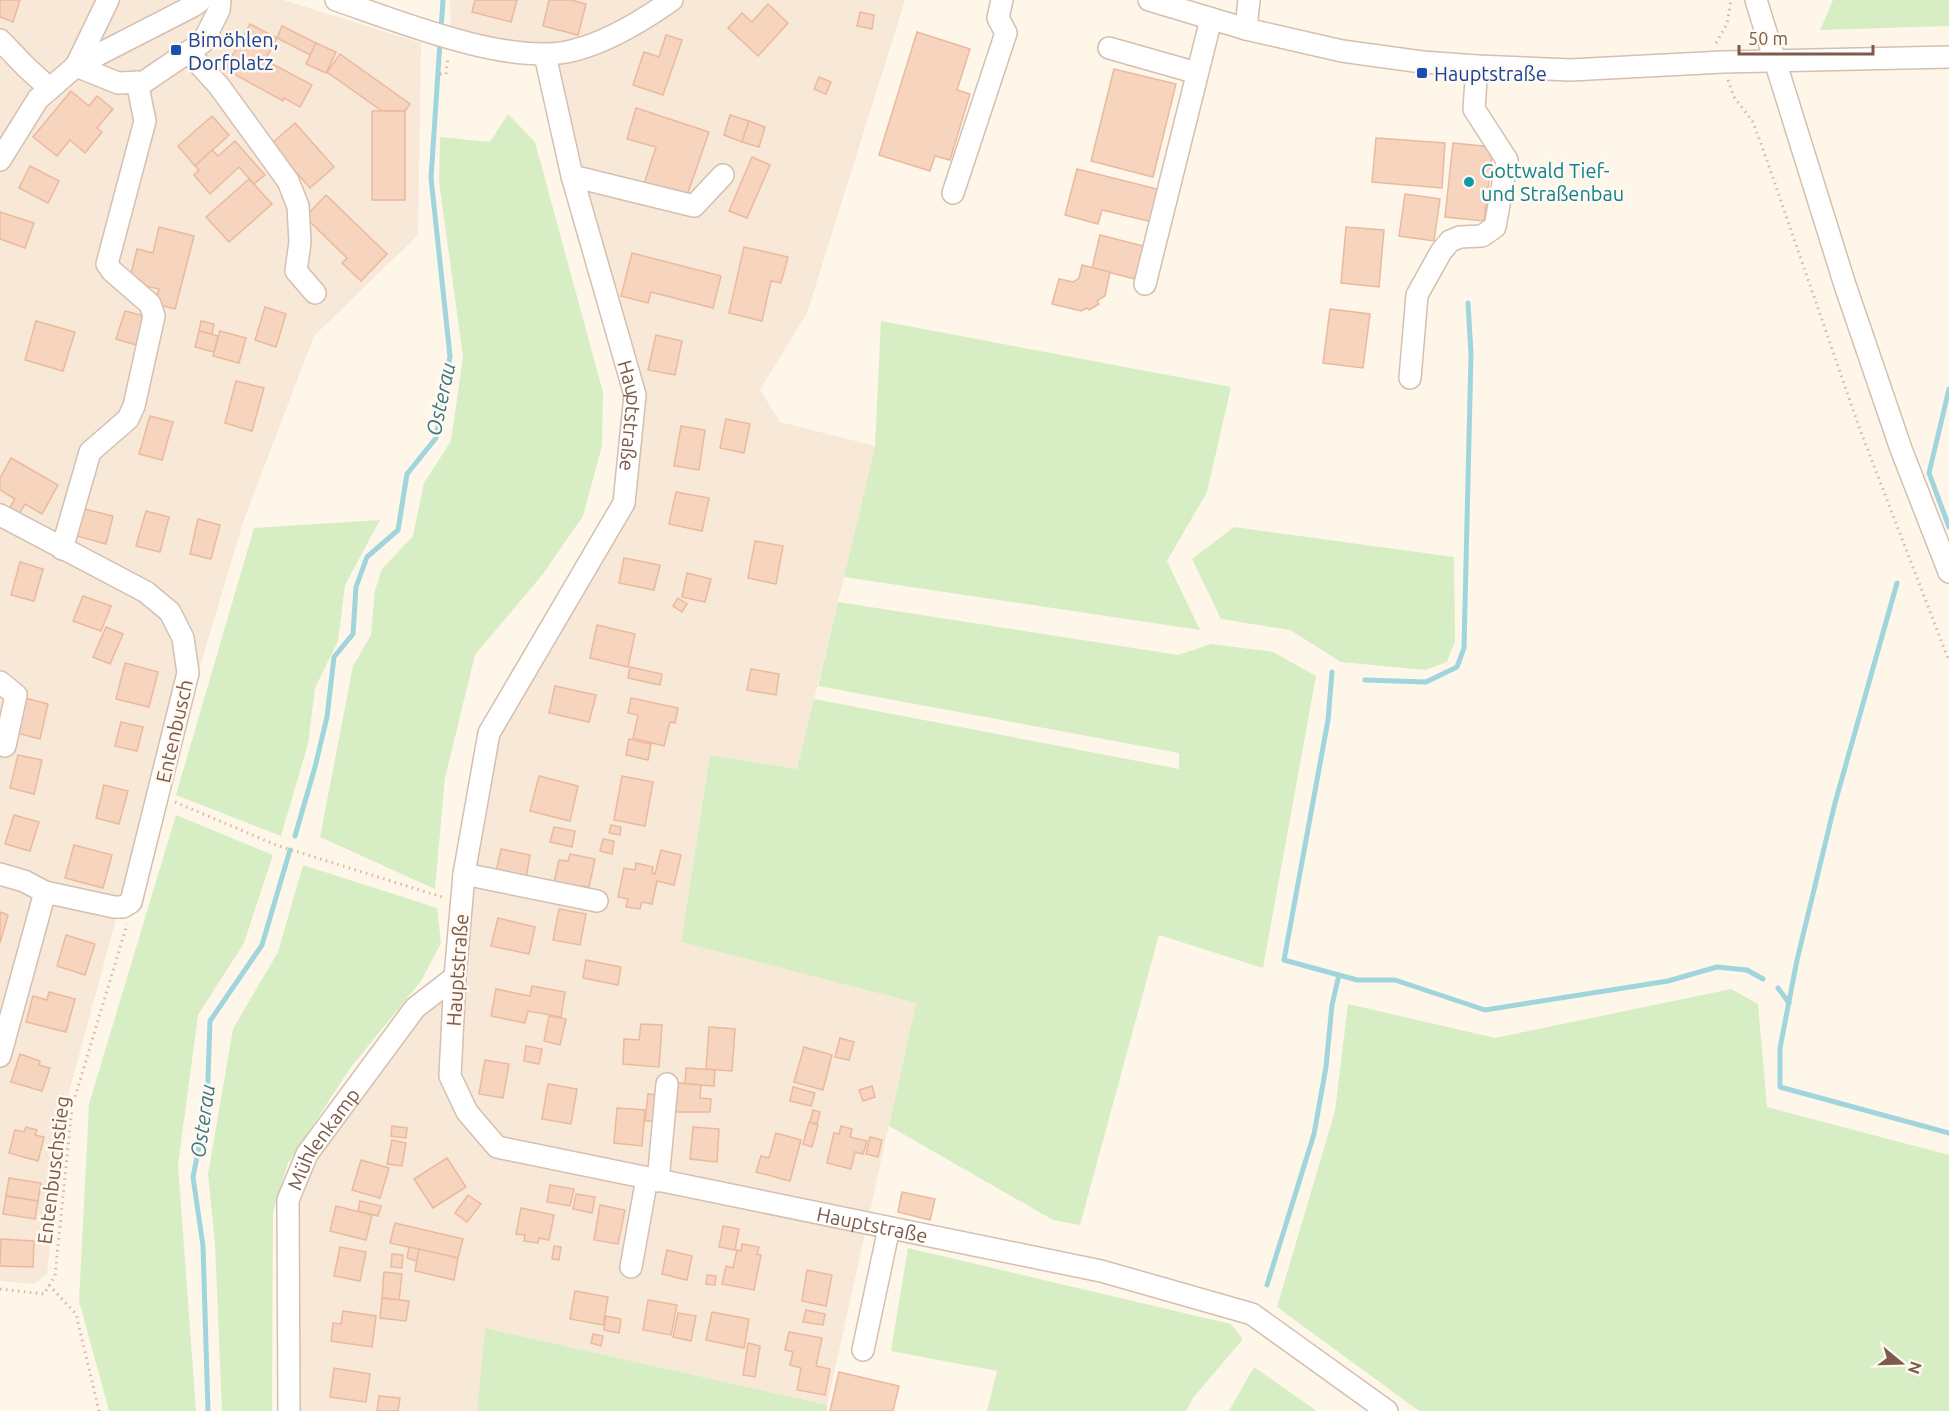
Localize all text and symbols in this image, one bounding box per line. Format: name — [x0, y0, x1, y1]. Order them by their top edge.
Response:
scale bar — [1739, 18, 1872, 56]
place label: Bimöhlen, Dorfplatz — [188, 28, 279, 74]
text: 50 m — [1748, 28, 1788, 48]
marker: Bimöhlen, Dorfplatz — [169, 43, 183, 57]
place label: Hauptstraße — [1434, 62, 1547, 85]
marker: Hauptstraße — [1415, 66, 1429, 80]
place label: Gottwald Tief- und Straßenbau — [1481, 159, 1624, 205]
marker: Gottwald Tief- und Straßenbau — [1462, 175, 1476, 189]
street label: Hauptstraße — [614, 357, 646, 472]
water label: Osterau — [421, 360, 459, 438]
street label: Entenbusch — [151, 677, 197, 785]
street label: Hauptstraße — [442, 913, 472, 1027]
water label: Osterau — [185, 1083, 219, 1159]
street label: Mühlenkamp — [282, 1083, 364, 1193]
street label: Entenbuschstieg — [32, 1094, 74, 1246]
street label: Hauptstraße — [815, 1201, 930, 1247]
north arrow — [1871, 1333, 1931, 1393]
text: N — [1905, 1359, 1926, 1376]

